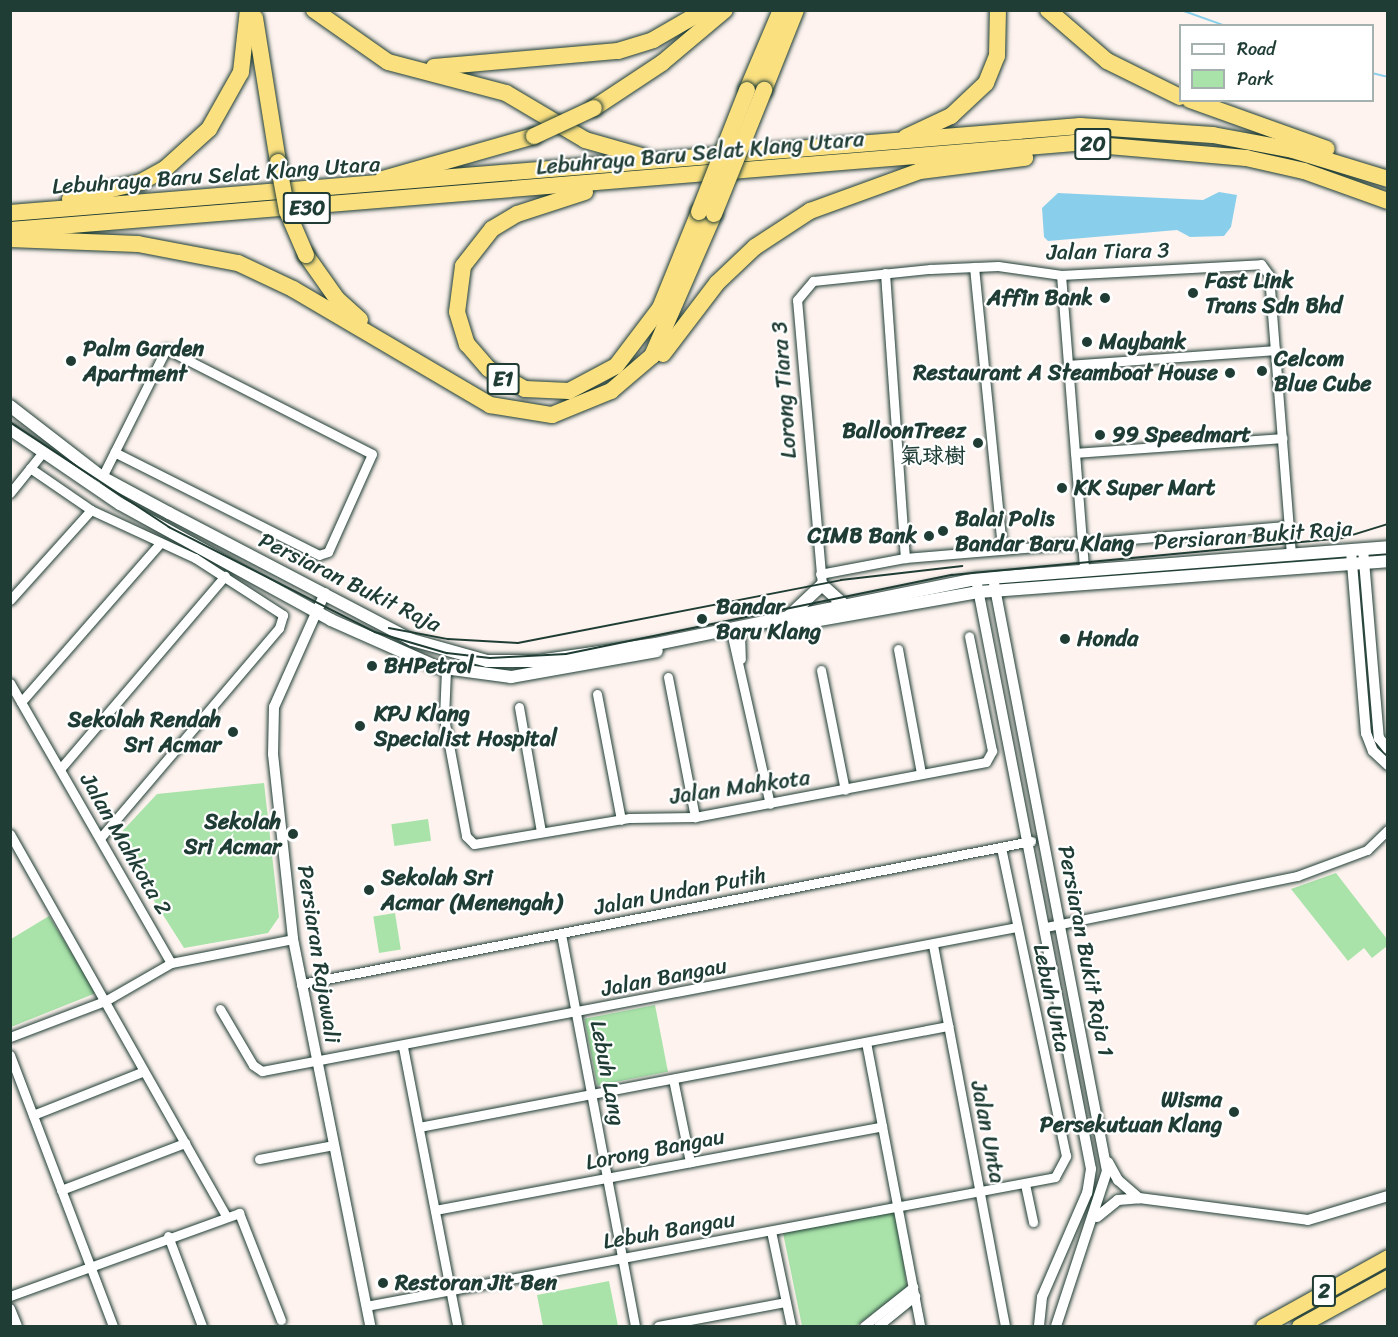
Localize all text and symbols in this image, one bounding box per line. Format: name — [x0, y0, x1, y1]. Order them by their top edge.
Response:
legend — [1179, 24, 1374, 102]
text: Road — [1237, 33, 1276, 65]
text: Park — [1237, 63, 1274, 95]
street label: Lebuhraya Baru Selat Klang Utara — [535, 126, 865, 180]
road number: 20 — [1074, 126, 1112, 162]
street label: Lebuhraya Baru Selat Klang Utara — [51, 150, 381, 200]
road number: E30 — [282, 190, 332, 226]
street label: Jalan Tiara 3 — [1046, 237, 1170, 265]
place label: Fast Link Trans Sdn Bhd — [1205, 267, 1342, 318]
place label: Affin Bank — [987, 285, 1093, 311]
marker: Fast Link Trans Sdn Bhd — [1186, 286, 1200, 300]
marker: Affin Bank — [1098, 291, 1112, 305]
street label: Lorong Tiara 3 — [766, 321, 802, 459]
place label: Maybank — [1099, 329, 1186, 355]
place label: Palm Garden Apartment — [83, 335, 205, 386]
marker: Maybank — [1080, 335, 1094, 349]
place label: Celcom Blue Cube — [1274, 345, 1372, 396]
marker: Palm Garden Apartment — [64, 354, 78, 368]
place label: Restaurant A Steamboat House — [912, 360, 1218, 386]
road number: E1 — [486, 361, 520, 397]
marker: Celcom Blue Cube — [1255, 364, 1269, 378]
marker: Restaurant A Steamboat House — [1223, 366, 1237, 380]
place label: BalloonTreez 氣球樹 — [842, 417, 966, 469]
place label: 99 Speedmart — [1112, 422, 1251, 448]
marker: 99 Speedmart — [1093, 428, 1107, 442]
marker: BalloonTreez 氣球樹 — [971, 436, 985, 450]
place label: KK Super Mart — [1074, 475, 1217, 501]
marker: KK Super Mart — [1055, 481, 1069, 495]
place label: Balai Polis Bandar Baru Klang — [955, 505, 1134, 556]
street label: Persiaran Bukit Raja — [1152, 515, 1354, 555]
place label: CIMB Bank — [807, 523, 917, 549]
marker: Balai Polis Bandar Baru Klang — [936, 524, 950, 538]
street label: Persiaran Bukit Raja — [254, 526, 446, 638]
marker: CIMB Bank — [922, 529, 936, 543]
place label: Bandar Baru Klang — [716, 593, 821, 644]
marker: Bandar Baru Klang — [693, 610, 711, 628]
place label: Honda — [1077, 626, 1138, 652]
marker: Honda — [1058, 632, 1072, 646]
place label: BHPetrol — [384, 653, 473, 679]
marker: BHPetrol — [365, 659, 379, 673]
place label: KPJ Klang Specialist Hospital — [374, 700, 557, 752]
place label: Sekolah Rendah Sri Acmar — [68, 706, 221, 758]
marker: KPJ Klang Specialist Hospital — [351, 717, 369, 735]
marker: Sekolah Rendah Sri Acmar — [226, 725, 240, 739]
street label: Jalan Mahkota — [669, 764, 811, 810]
street label: Jalan Mahkota 2 — [75, 769, 177, 919]
place label: Sekolah Sri Acmar — [184, 808, 281, 860]
marker: Sekolah Sri Acmar — [286, 827, 300, 841]
street label: Persiaran Bukit Raja 1 — [1053, 843, 1119, 1059]
street label: Jalan Undan Putih — [591, 861, 769, 921]
street label: Persiaran Rajawali — [292, 863, 346, 1045]
place label: Sekolah Sri Acmar (Menengah) — [381, 864, 563, 915]
marker: Sekolah Sri Acmar (Menengah) — [362, 883, 376, 897]
street label: Lebuh Unta — [1028, 942, 1076, 1054]
street label: Jalan Bangau — [599, 952, 729, 1002]
street label: Lebuh Lang — [585, 1018, 631, 1128]
street label: Jalan Unta — [965, 1079, 1011, 1185]
place label: Wisma Persekutuan Klang — [1040, 1086, 1222, 1138]
marker: Wisma Persekutuan Klang — [1227, 1105, 1241, 1119]
street label: Lorong Bangau — [583, 1123, 727, 1175]
street label: Lebuh Bangau — [601, 1205, 737, 1255]
place label: Restoran Jit Ben — [395, 1270, 557, 1296]
road number: 2 — [1310, 1273, 1338, 1309]
marker: Restoran Jit Ben — [376, 1276, 390, 1290]

